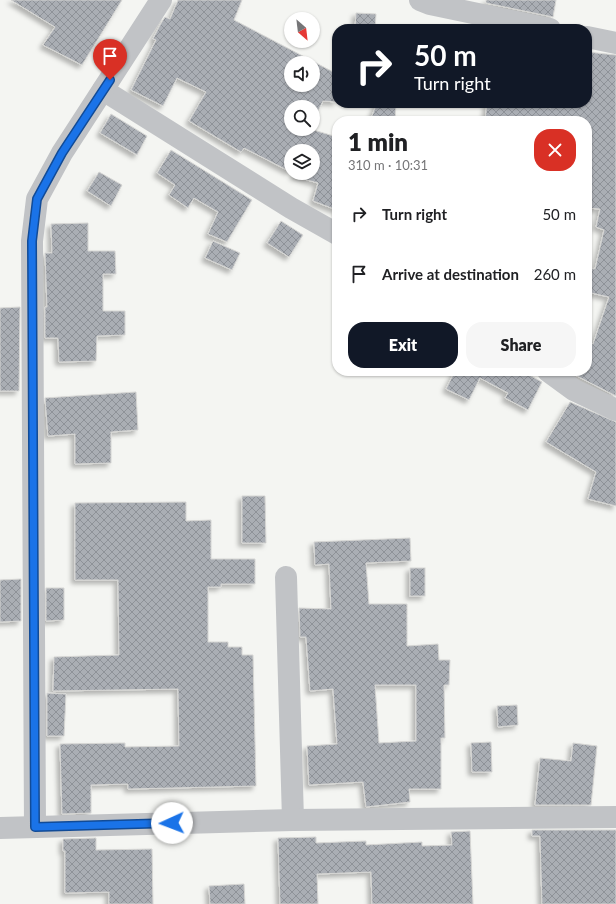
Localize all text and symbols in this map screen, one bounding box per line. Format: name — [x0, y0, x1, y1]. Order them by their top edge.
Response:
north arrow — [284, 12, 320, 48]
map controls — [284, 12, 320, 180]
text: 50 m — [414, 38, 477, 72]
pin — [93, 39, 127, 80]
icon: right — [348, 40, 400, 92]
icon: arrive — [99, 45, 121, 67]
button: sound — [284, 56, 320, 92]
text: Turn right — [414, 72, 491, 94]
button: search — [284, 100, 320, 136]
text: 1 min — [348, 127, 408, 156]
button: close — [534, 129, 576, 171]
button: layers — [284, 144, 320, 180]
text: 310 m · 10:31 — [348, 157, 428, 173]
icon: right — [348, 203, 370, 225]
text: Turn right — [382, 205, 447, 223]
text: 50 m — [542, 205, 576, 223]
icon: arrive — [348, 263, 370, 285]
text: Arrive at destination — [382, 265, 519, 283]
text: 260 m — [534, 265, 576, 283]
button: Exit — [348, 322, 458, 368]
button: Share — [466, 322, 576, 368]
position arrow — [151, 802, 193, 844]

